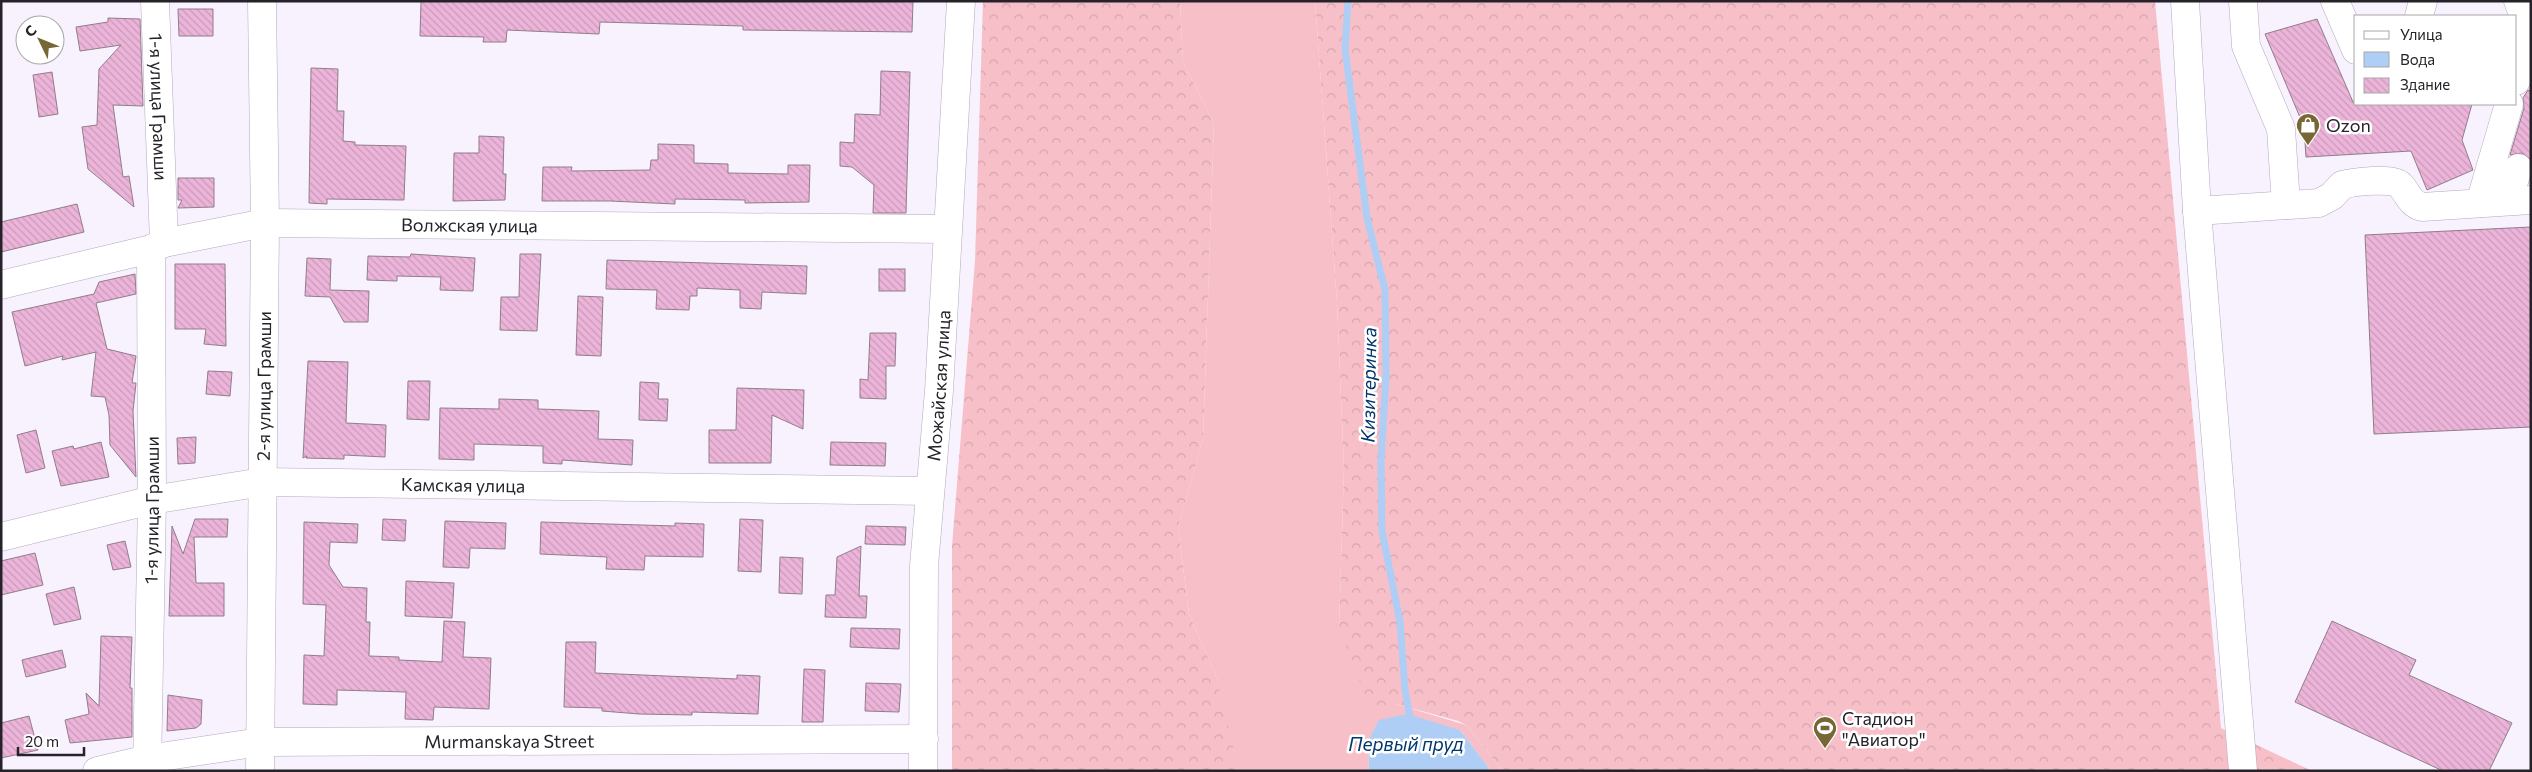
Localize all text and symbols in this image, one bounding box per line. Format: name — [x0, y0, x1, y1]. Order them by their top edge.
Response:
north arrow — [15, 15, 65, 65]
legend — [2354, 15, 2517, 105]
text: С — [21, 21, 40, 40]
text: Улица — [2400, 25, 2442, 43]
street label: 1-я улица Грамши — [145, 33, 173, 181]
text: Вода — [2400, 50, 2435, 68]
text: Здание — [2400, 75, 2450, 93]
shop icon: Ozon — [2295, 112, 2321, 146]
place label: Ozon — [2326, 114, 2371, 136]
street label: Волжская улица — [401, 213, 538, 236]
street label: Можайская улица — [922, 309, 955, 462]
street label: 2-я улица Грамши — [252, 311, 275, 461]
water label: Кизитеринка — [1355, 327, 1381, 443]
street label: 1-я улица Грамши — [139, 436, 163, 584]
street label: Камская улица — [401, 473, 525, 497]
place label: Стадион "Авиатор" — [1842, 707, 1926, 750]
sports icon: Стадион "Авиатор" — [1812, 715, 1838, 749]
scale bar — [18, 724, 84, 756]
street label: Murmanskaya Street — [424, 729, 594, 752]
text: 20 m — [25, 732, 59, 750]
water label: Первый пруд — [1348, 732, 1464, 755]

